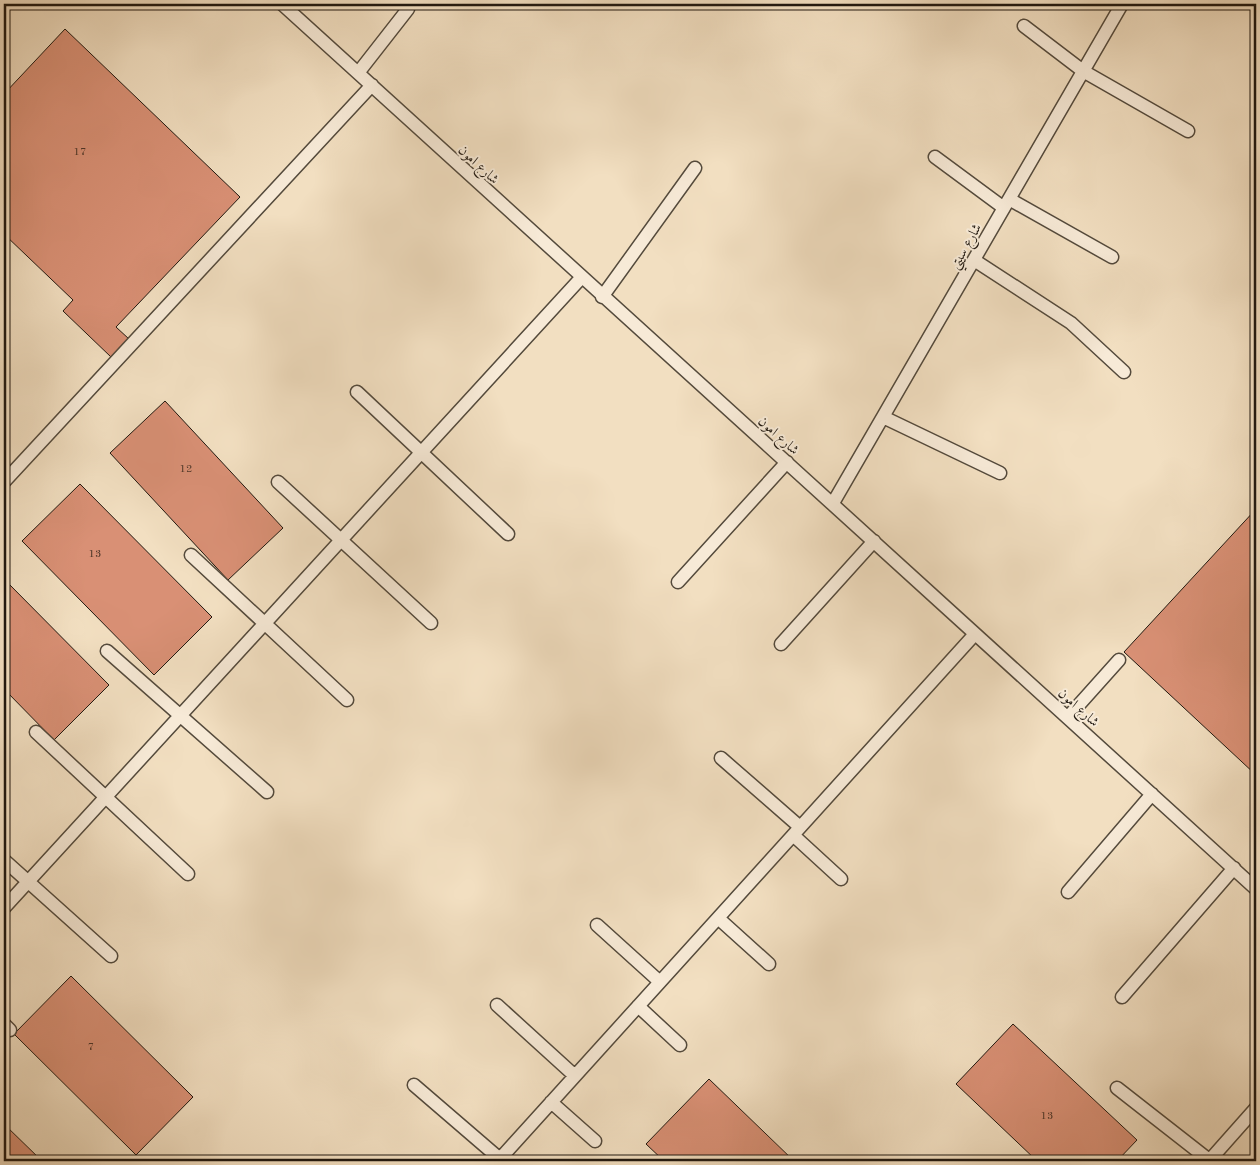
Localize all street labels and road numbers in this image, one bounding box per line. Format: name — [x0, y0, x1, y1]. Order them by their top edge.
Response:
street label: شارع امون — [453, 143, 501, 190]
street label: شارع سيتي — [947, 221, 989, 274]
street label: شارع امون — [753, 414, 801, 461]
street label: شارع امون — [1053, 686, 1101, 733]

